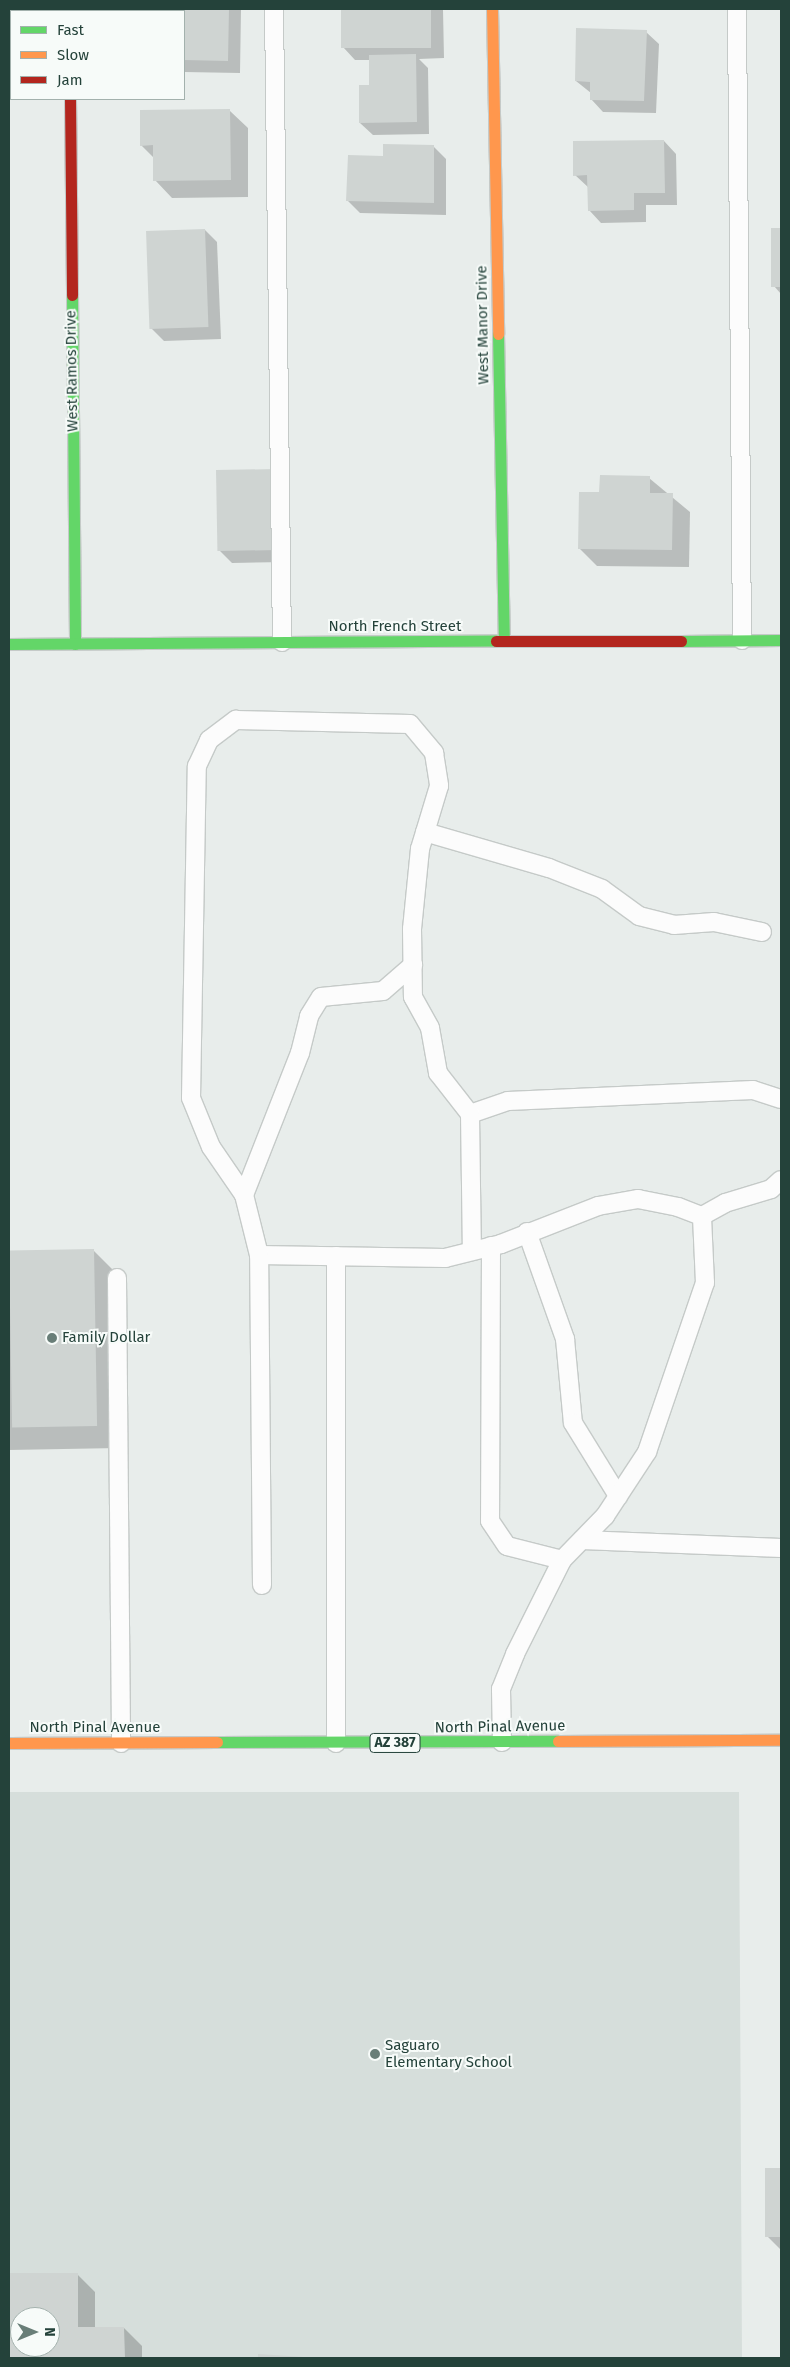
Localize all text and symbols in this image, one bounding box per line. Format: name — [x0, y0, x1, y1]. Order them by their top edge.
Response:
legend — [10, 10, 185, 100]
text: Fast — [57, 21, 84, 39]
text: Slow — [57, 46, 89, 64]
text: Jam — [57, 71, 83, 89]
street label: West Manor Drive — [473, 265, 493, 385]
street label: West Ramos Drive — [62, 310, 82, 432]
street label: North French Street — [329, 618, 461, 636]
place label: Family Dollar — [62, 1329, 150, 1347]
marker: Family Dollar — [46, 1332, 58, 1344]
street label: North Pinal Avenue — [434, 1717, 566, 1737]
street label: North Pinal Avenue — [30, 1719, 160, 1737]
road number: AZ 387 — [369, 1732, 421, 1755]
place label: Saguaro Elementary School — [385, 2036, 512, 2071]
marker: Saguaro Elementary School — [369, 2048, 381, 2060]
north arrow — [10, 2307, 60, 2357]
text: N — [41, 2327, 58, 2337]

